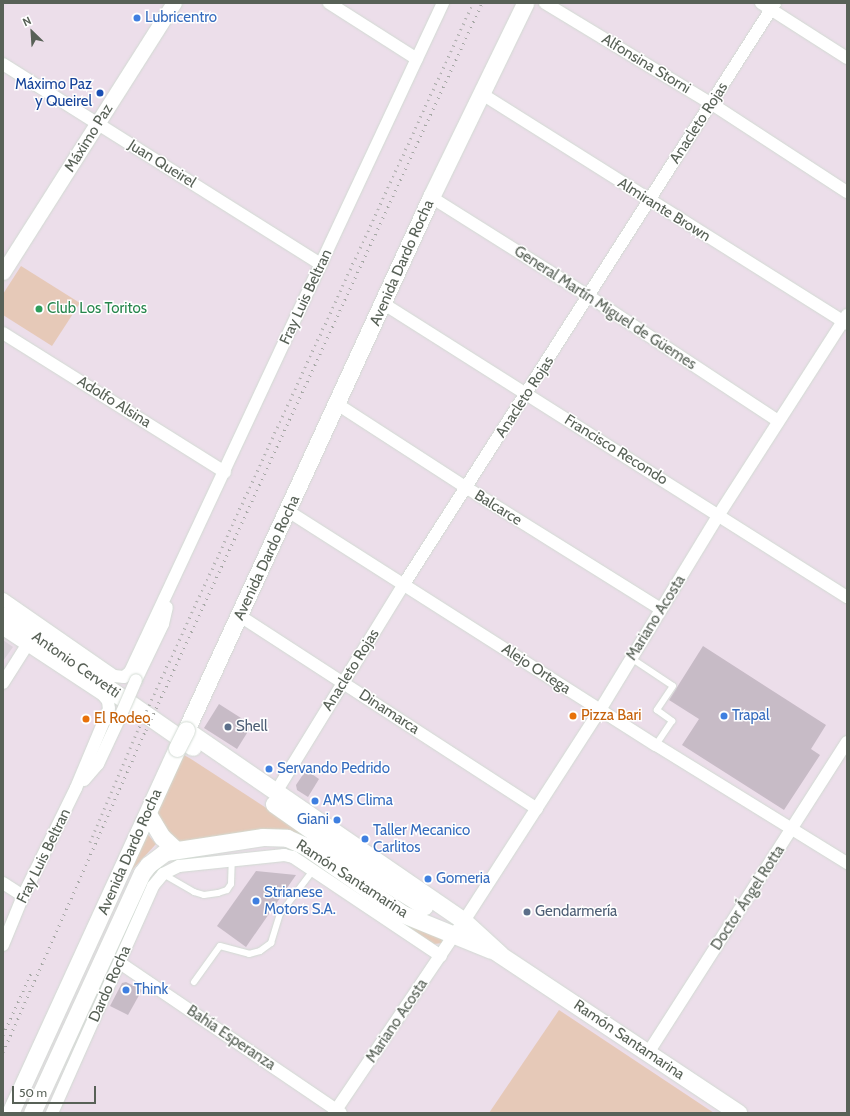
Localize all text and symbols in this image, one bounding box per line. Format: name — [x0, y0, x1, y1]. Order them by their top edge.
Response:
place label: Lubricentro — [145, 9, 217, 27]
north arrow — [12, 12, 52, 52]
text: N — [20, 13, 33, 29]
marker: Lubricentro — [132, 13, 142, 23]
street label: Alfonsina Storni — [598, 30, 694, 98]
place label: Máximo Paz y Queirel — [15, 75, 92, 110]
street label: Anacleto Rojas — [666, 79, 732, 167]
marker: Máximo Paz y Queirel — [95, 88, 105, 98]
street label: Máximo Paz — [61, 101, 117, 175]
street label: Juan Queirel — [125, 136, 199, 192]
street label: Almirante Brown — [614, 174, 714, 246]
street label: Avenida Dardo Rocha — [366, 197, 438, 329]
street label: General Martín Miguel de Güemes — [511, 242, 699, 374]
street label: Fray Luis Beltran — [276, 246, 336, 348]
place label: Club Los Toritos — [47, 300, 147, 318]
marker: Club Los Toritos — [34, 304, 44, 314]
street label: Anacleto Rojas — [492, 353, 558, 441]
street label: Adolfo Alsina — [74, 372, 154, 432]
street label: Francisco Recondo — [561, 411, 671, 489]
street label: Balcarce — [471, 486, 525, 530]
street label: Avenida Dardo Rocha — [230, 493, 304, 623]
street label: Mariano Acosta — [623, 572, 689, 664]
street label: Anacleto Rojas — [319, 626, 383, 714]
street label: Antonio Cervetti — [28, 628, 124, 702]
street label: Alejo Ortega — [498, 640, 574, 698]
street label: Dinamarca — [355, 686, 423, 738]
place label: Pizza Bari — [581, 707, 641, 725]
place label: Trapal — [732, 707, 770, 725]
place label: El Rodeo — [94, 710, 150, 728]
marker: Pizza Bari — [568, 711, 578, 721]
marker: Trapal — [719, 711, 729, 721]
marker: El Rodeo — [81, 714, 91, 724]
place label: Shell — [236, 718, 268, 736]
marker: Shell — [223, 722, 233, 732]
place label: Servando Pedrido — [277, 760, 390, 778]
marker: Servando Pedrido — [264, 764, 274, 774]
street label: Avenida Dardo Rocha — [94, 786, 166, 918]
place label: AMS Clima — [323, 792, 393, 810]
marker: AMS Clima — [310, 796, 320, 806]
street label: Fray Luis Beltran — [13, 806, 75, 906]
place label: Giani — [297, 811, 329, 829]
marker: Giani — [332, 815, 342, 825]
place label: Taller Mecanico Carlitos — [373, 821, 470, 856]
marker: Taller Mecanico Carlitos — [360, 834, 370, 844]
street label: Ramón Santamarina — [293, 836, 411, 922]
street label: Doctor Ángel Rotta — [707, 842, 789, 954]
place label: Gomeria — [436, 870, 490, 888]
marker: Gomeria — [423, 874, 433, 884]
place label: Strianese Motors S.A. — [264, 883, 336, 918]
marker: Strianese Motors S.A. — [251, 896, 261, 906]
place label: Gendarmería — [535, 903, 617, 921]
marker: Gendarmería — [522, 907, 532, 917]
street label: Dardo Rocha — [85, 943, 135, 1025]
street label: Mariano Acosta — [362, 976, 432, 1066]
place label: Think — [134, 981, 168, 999]
marker: Think — [121, 985, 131, 995]
street label: Ramón Santamarina — [570, 996, 688, 1084]
street label: Bahía Esperanza — [183, 1002, 279, 1074]
scale bar — [14, 1078, 98, 1104]
text: 50 m — [19, 1085, 47, 1100]

